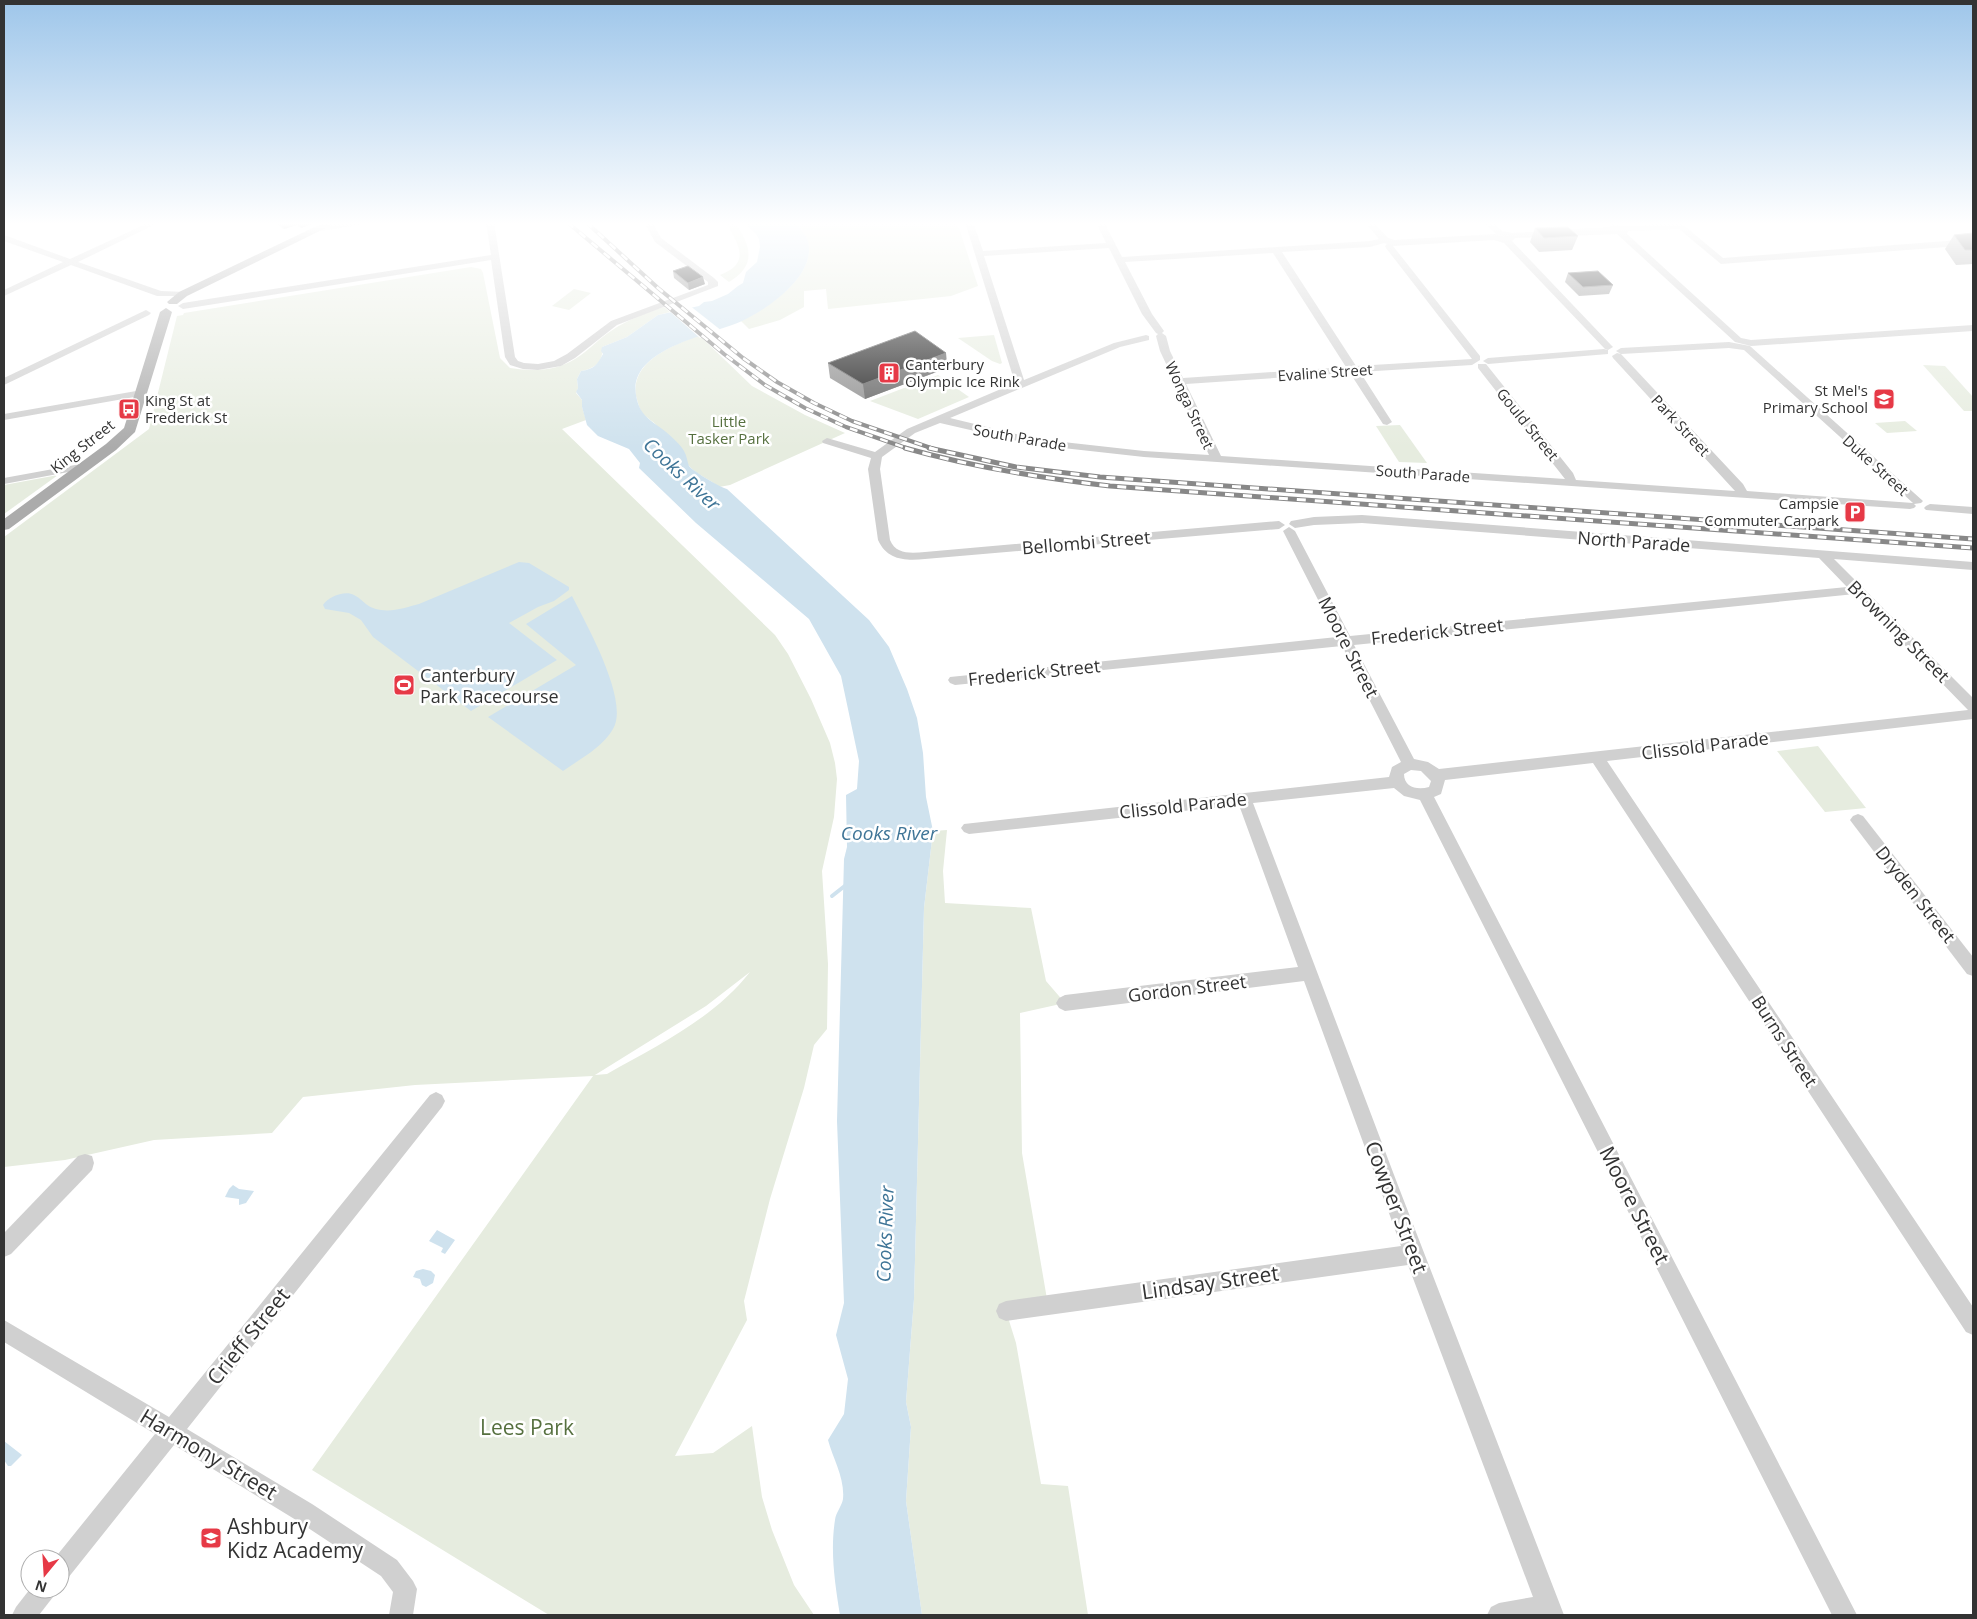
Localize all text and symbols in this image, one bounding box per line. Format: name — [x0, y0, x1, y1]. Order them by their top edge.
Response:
place label: Canterbury Olympic Ice Rink — [905, 354, 1020, 391]
street label: Wonga Street — [1161, 358, 1219, 452]
street label: Evaline Street — [1277, 359, 1373, 385]
building icon: Canterbury Olympic Ice Rink — [877, 361, 901, 385]
place label: St Mel's Primary School — [1763, 380, 1868, 417]
street label: Gould Street — [1493, 384, 1563, 464]
school or university icon: St Mel's Primary School — [1872, 387, 1896, 411]
place label: King St at Frederick St — [145, 390, 227, 427]
street label: Park Street — [1647, 390, 1715, 460]
bus stop icon: King St at Frederick St — [117, 397, 141, 421]
park label: Little Tasker Park — [688, 411, 770, 448]
street label: King Street — [46, 415, 118, 477]
street label: South Parade — [972, 419, 1068, 455]
street label: Duke Street — [1839, 430, 1913, 500]
water label: Cooks River — [638, 432, 727, 517]
street label: South Parade — [1375, 460, 1471, 486]
place label: Campsie Commuter Carpark — [1704, 493, 1839, 530]
parking icon: Campsie Commuter Carpark — [1843, 500, 1867, 524]
street label: Bellombi Street — [1021, 524, 1151, 560]
street label: North Parade — [1577, 525, 1691, 557]
street label: Browning Street — [1843, 575, 1955, 687]
street label: Moore Street — [1313, 592, 1385, 702]
street label: Frederick Street — [1370, 612, 1504, 650]
street label: Frederick Street — [967, 653, 1101, 691]
place label: Canterbury Park Racecourse — [420, 663, 559, 708]
sports icon: Canterbury Park Racecourse — [392, 673, 416, 697]
street label: Clissold Parade — [1640, 725, 1770, 765]
street label: Clissold Parade — [1118, 786, 1248, 824]
water label: Cooks River — [841, 820, 939, 846]
street label: Dryden Street — [1871, 841, 1961, 947]
street label: Gordon Street — [1126, 969, 1248, 1007]
street label: Burns Street — [1746, 991, 1824, 1091]
street label: Cowper Street — [1359, 1137, 1435, 1277]
street label: Moore Street — [1593, 1141, 1677, 1269]
water label: Cooks River — [870, 1184, 900, 1283]
street label: Lindsay Street — [1140, 1259, 1280, 1305]
street label: Crieff Street — [200, 1282, 296, 1390]
street label: Harmony Street — [135, 1402, 283, 1506]
park label: Lees Park — [480, 1413, 574, 1441]
place label: Ashbury Kidz Academy — [227, 1512, 363, 1564]
school or university icon: Ashbury Kidz Academy — [199, 1526, 223, 1550]
north arrow — [20, 1549, 70, 1599]
text: N — [32, 1576, 49, 1598]

